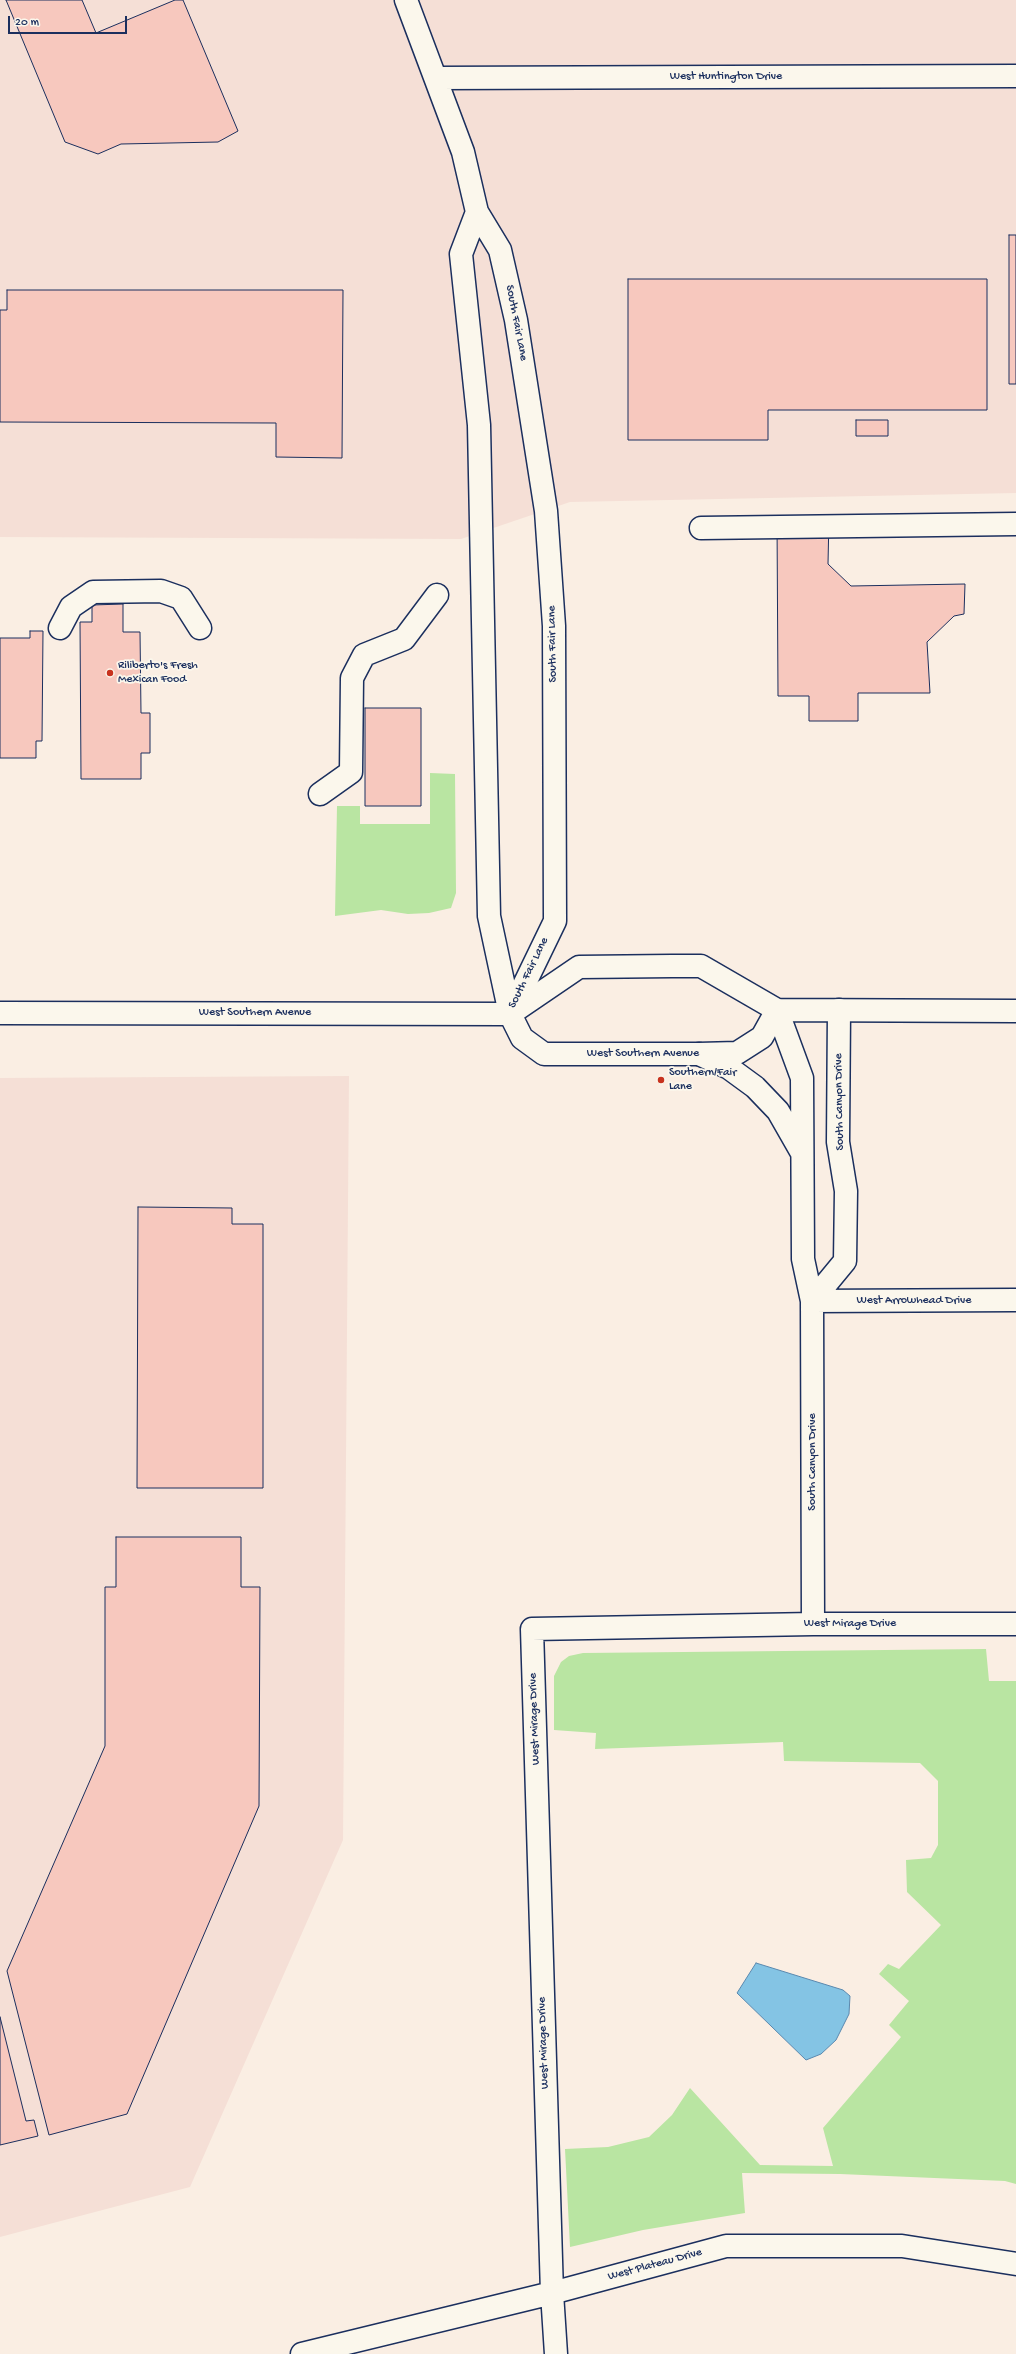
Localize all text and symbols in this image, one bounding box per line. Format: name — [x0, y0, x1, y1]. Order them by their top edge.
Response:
scale bar — [10, 8, 129, 34]
text: 20 m — [15, 16, 39, 30]
street label: West Huntington Drive — [670, 70, 782, 84]
street label: South Fair Lane — [502, 284, 530, 362]
street label: South Fair Lane — [545, 605, 561, 683]
place label: Riliberto's Fresh Mexican Food — [118, 659, 198, 687]
marker: Riliberto's Fresh Mexican Food — [105, 668, 115, 678]
street label: South Fair Lane — [506, 935, 552, 1011]
street label: West Southern Avenue — [199, 1006, 311, 1020]
street label: West Southern Avenue — [587, 1047, 699, 1061]
street label: South Canyon Drive — [832, 1053, 848, 1151]
place label: Southern/Fair Lane — [669, 1066, 736, 1094]
marker: Southern/Fair Lane — [656, 1075, 666, 1085]
street label: West Arrowhead Drive — [857, 1294, 971, 1308]
street label: South Canyon Drive — [806, 1413, 820, 1511]
street label: West Mirage Drive — [804, 1617, 896, 1631]
street label: West Mirage Drive — [526, 1673, 544, 1765]
street label: West Mirage Drive — [535, 1997, 553, 2089]
street label: West Plateau Drive — [606, 2246, 704, 2284]

